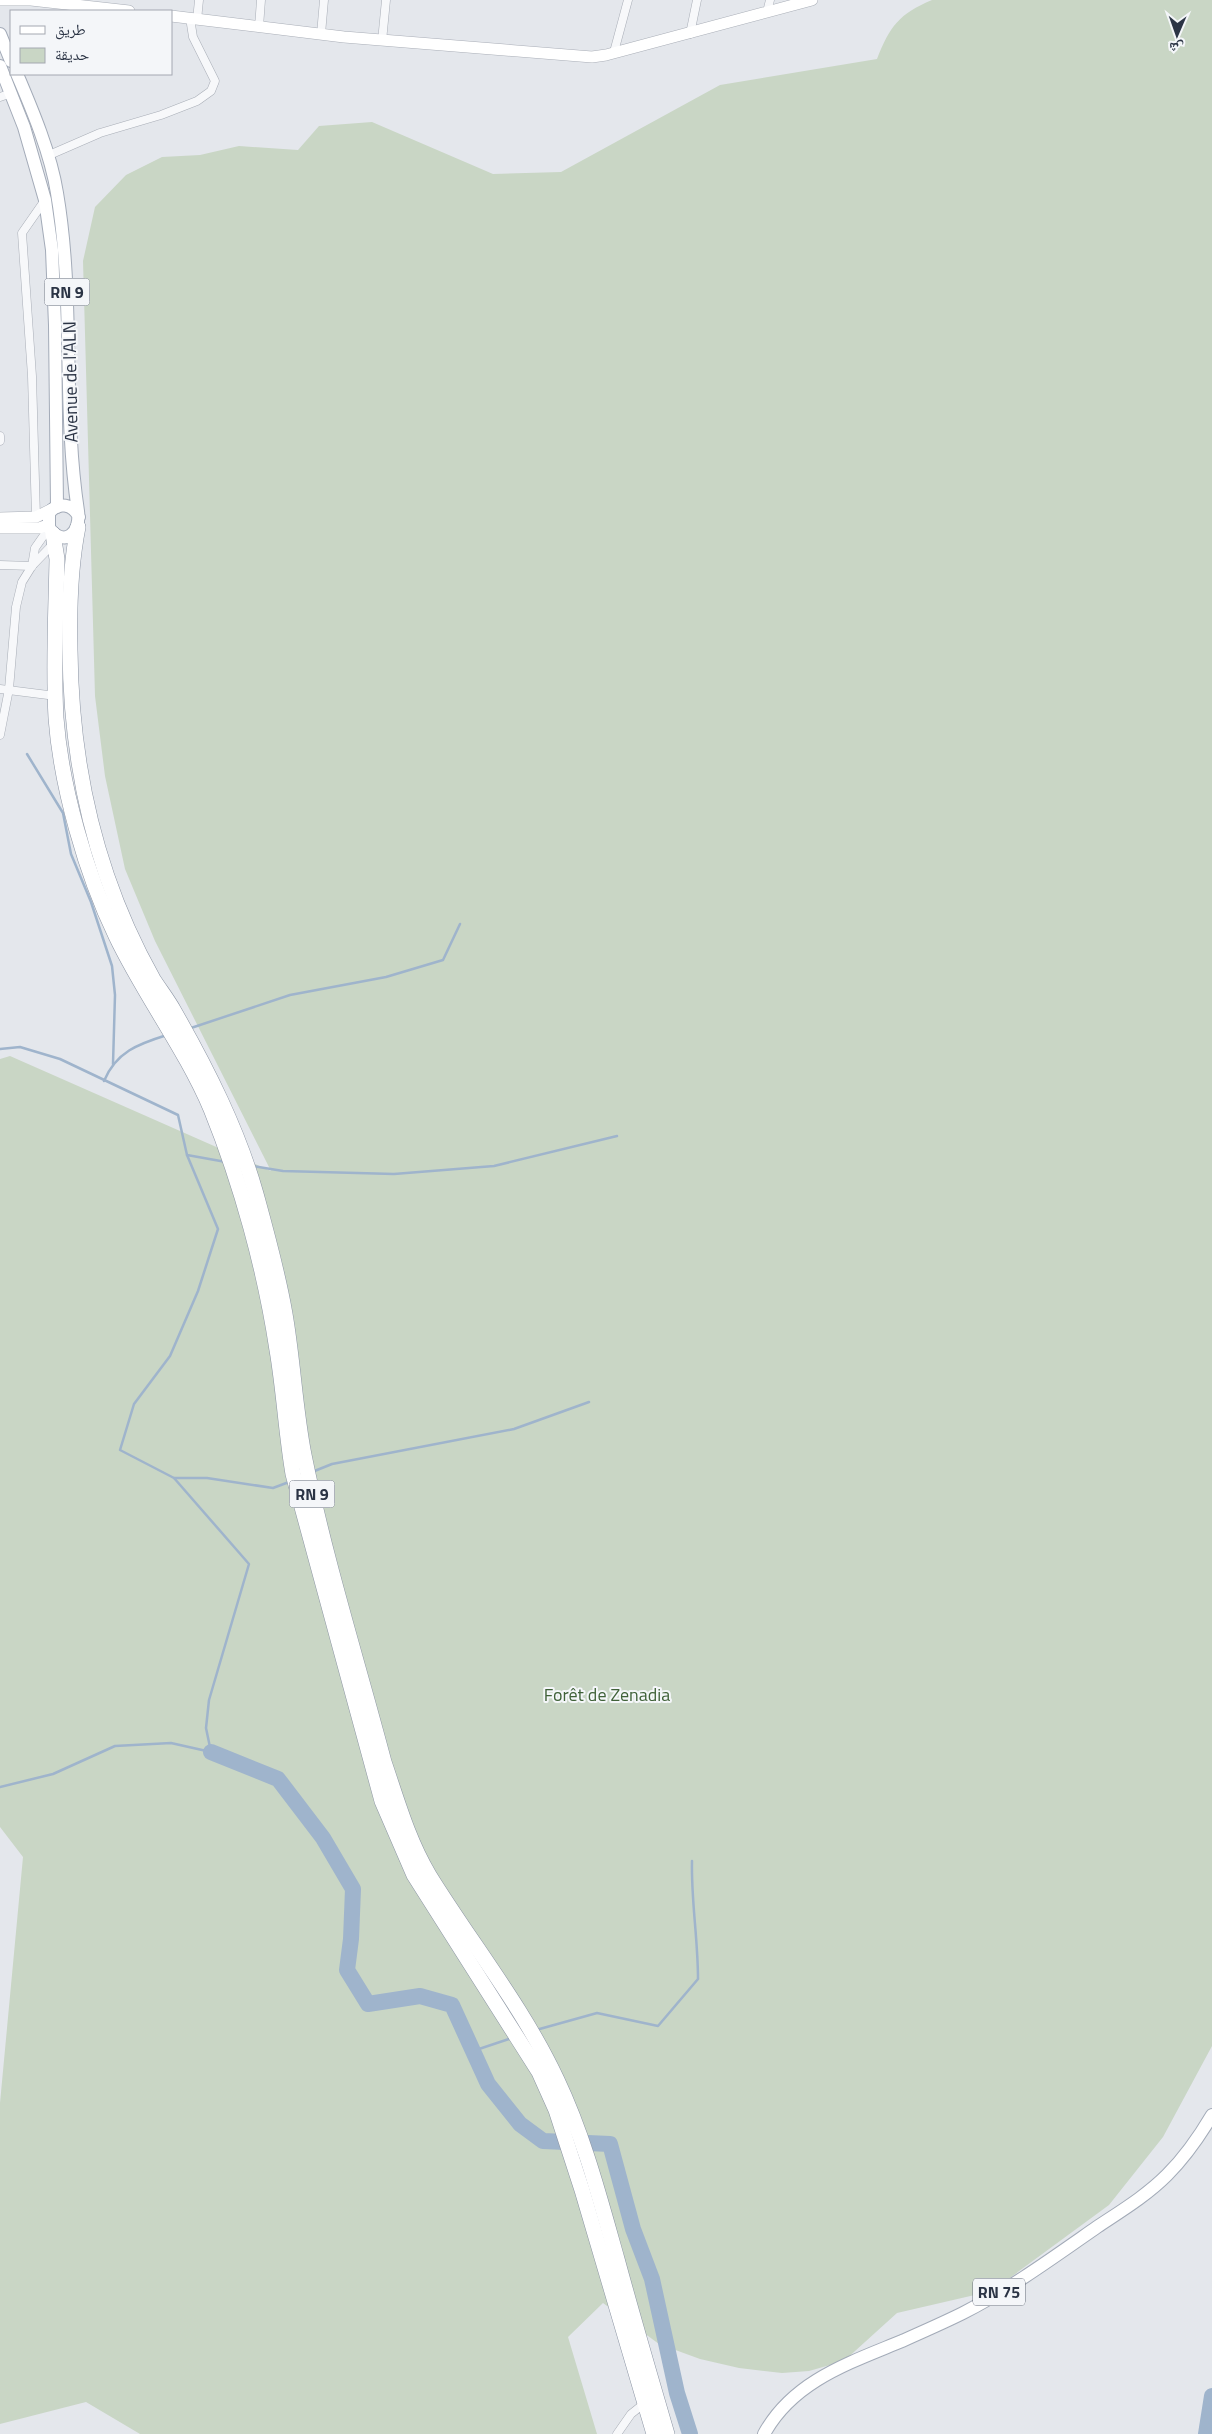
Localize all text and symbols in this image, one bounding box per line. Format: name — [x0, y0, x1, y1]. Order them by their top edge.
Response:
legend — [10, 10, 172, 75]
north arrow — [1152, 10, 1202, 60]
text: طريق — [55, 18, 86, 41]
text: ش — [1169, 38, 1184, 59]
text: حديقة — [55, 43, 90, 66]
road number: RN 9 — [44, 278, 90, 306]
street label: Avenue de l'ALN — [55, 321, 85, 443]
road number: RN 9 — [290, 1480, 334, 1508]
park label: Forêt de Zenadia — [544, 1681, 670, 1708]
road number: RN 75 — [973, 2278, 1025, 2306]

